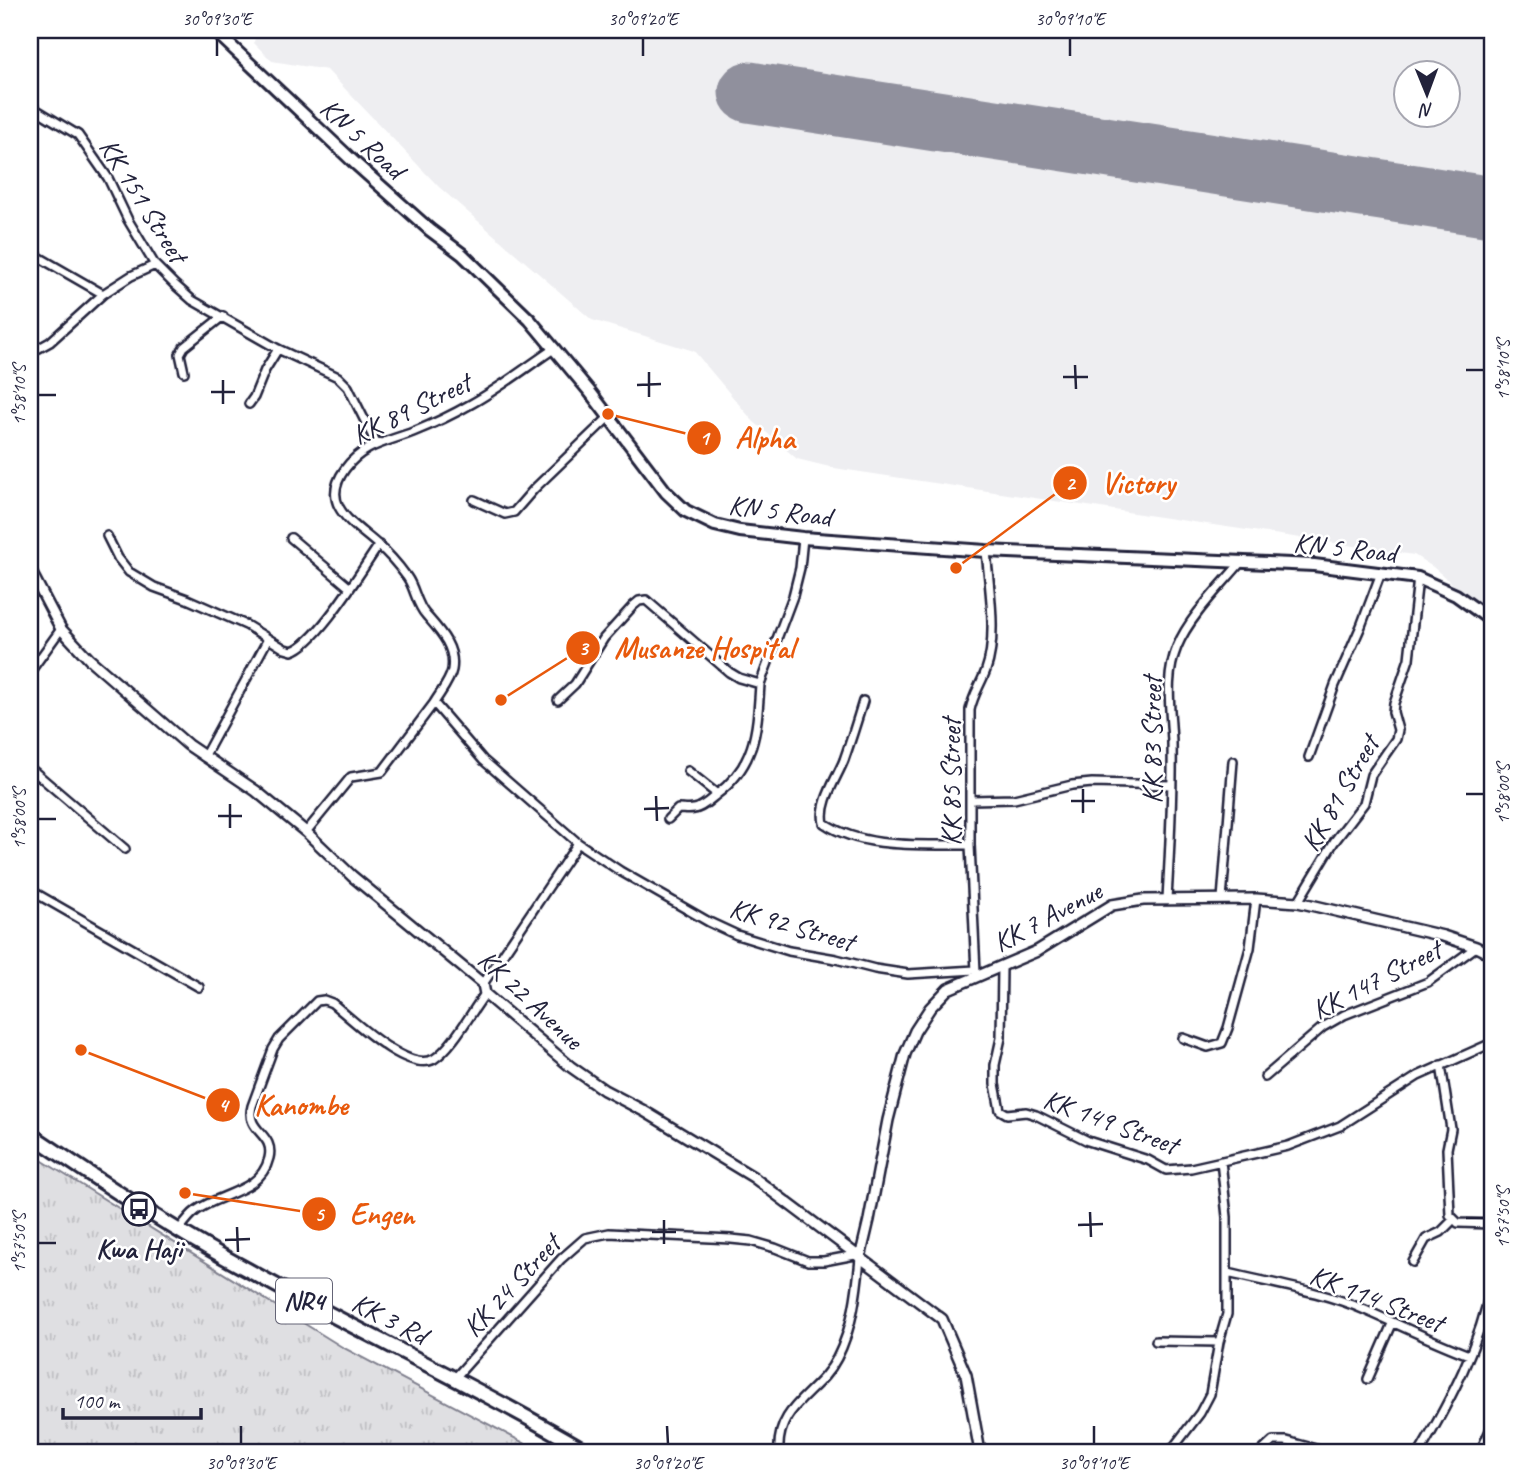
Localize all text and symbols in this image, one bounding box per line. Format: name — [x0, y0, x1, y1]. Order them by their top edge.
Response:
text: 30°09'30"E — [182, 8, 254, 30]
text: 30°09'20"E — [608, 8, 680, 30]
text: 30°09'10"E — [1035, 8, 1107, 30]
north arrow — [1392, 60, 1462, 130]
street label: KN 5 Road — [313, 91, 415, 189]
text: N — [1418, 98, 1433, 122]
street label: KK 151 Street — [92, 132, 198, 272]
text: 1°58'10"S — [1492, 336, 1514, 400]
text: 1°58'10"S — [8, 361, 30, 425]
street label: KK 89 Street — [346, 363, 480, 452]
callout: Alpha — [686, 412, 809, 463]
text: Alpha — [735, 419, 797, 457]
text: 1 — [699, 425, 711, 451]
callout: Victory — [1052, 457, 1188, 508]
text: Victory — [1101, 464, 1177, 502]
text: 2 — [1065, 470, 1077, 496]
street label: KN 5 Road — [727, 487, 837, 535]
street label: KN 5 Road — [1292, 525, 1402, 571]
callout: Musanze Hospital — [565, 622, 808, 673]
text: Musanze Hospital — [614, 629, 799, 667]
text: 3 — [578, 635, 590, 661]
street label: KK 83 Street — [1134, 673, 1169, 804]
street label: KK 85 Street — [933, 715, 968, 846]
street label: KK 81 Street — [1292, 726, 1388, 857]
text: 1°58'00"S — [1492, 760, 1514, 824]
text: 1°58'00"S — [8, 785, 30, 849]
street label: KK 7 Avenue — [987, 872, 1109, 960]
street label: KK 92 Street — [726, 890, 862, 960]
street label: KK 147 Street — [1306, 930, 1450, 1027]
street label: KK 22 Avenue — [471, 942, 592, 1058]
callout: Kanombe — [206, 1079, 362, 1130]
street label: KK 149 Street — [1039, 1081, 1186, 1163]
text: Kanombe — [254, 1086, 350, 1124]
text: 4 — [218, 1092, 230, 1118]
text: 1°57'50"S — [1492, 1184, 1514, 1248]
callout: Engen — [301, 1188, 429, 1239]
bus stop icon: Kwa Haji — [120, 1190, 158, 1228]
text: Engen — [350, 1195, 416, 1233]
text: 5 — [314, 1201, 325, 1227]
text: 1°57'50"S — [8, 1209, 30, 1273]
street label: KK 24 Street — [455, 1224, 570, 1344]
place label: Kwa Haji — [96, 1231, 185, 1266]
street label: KK 114 Street — [1305, 1257, 1452, 1341]
road number: NR4 — [276, 1278, 332, 1324]
street label: KK 3 Rd — [346, 1285, 437, 1354]
scale bar — [63, 1377, 201, 1421]
text: 100 m — [74, 1388, 121, 1414]
text: 30°09'30"E — [206, 1452, 278, 1474]
text: 30°09'20"E — [633, 1452, 705, 1474]
text: 30°09'10"E — [1059, 1452, 1131, 1474]

